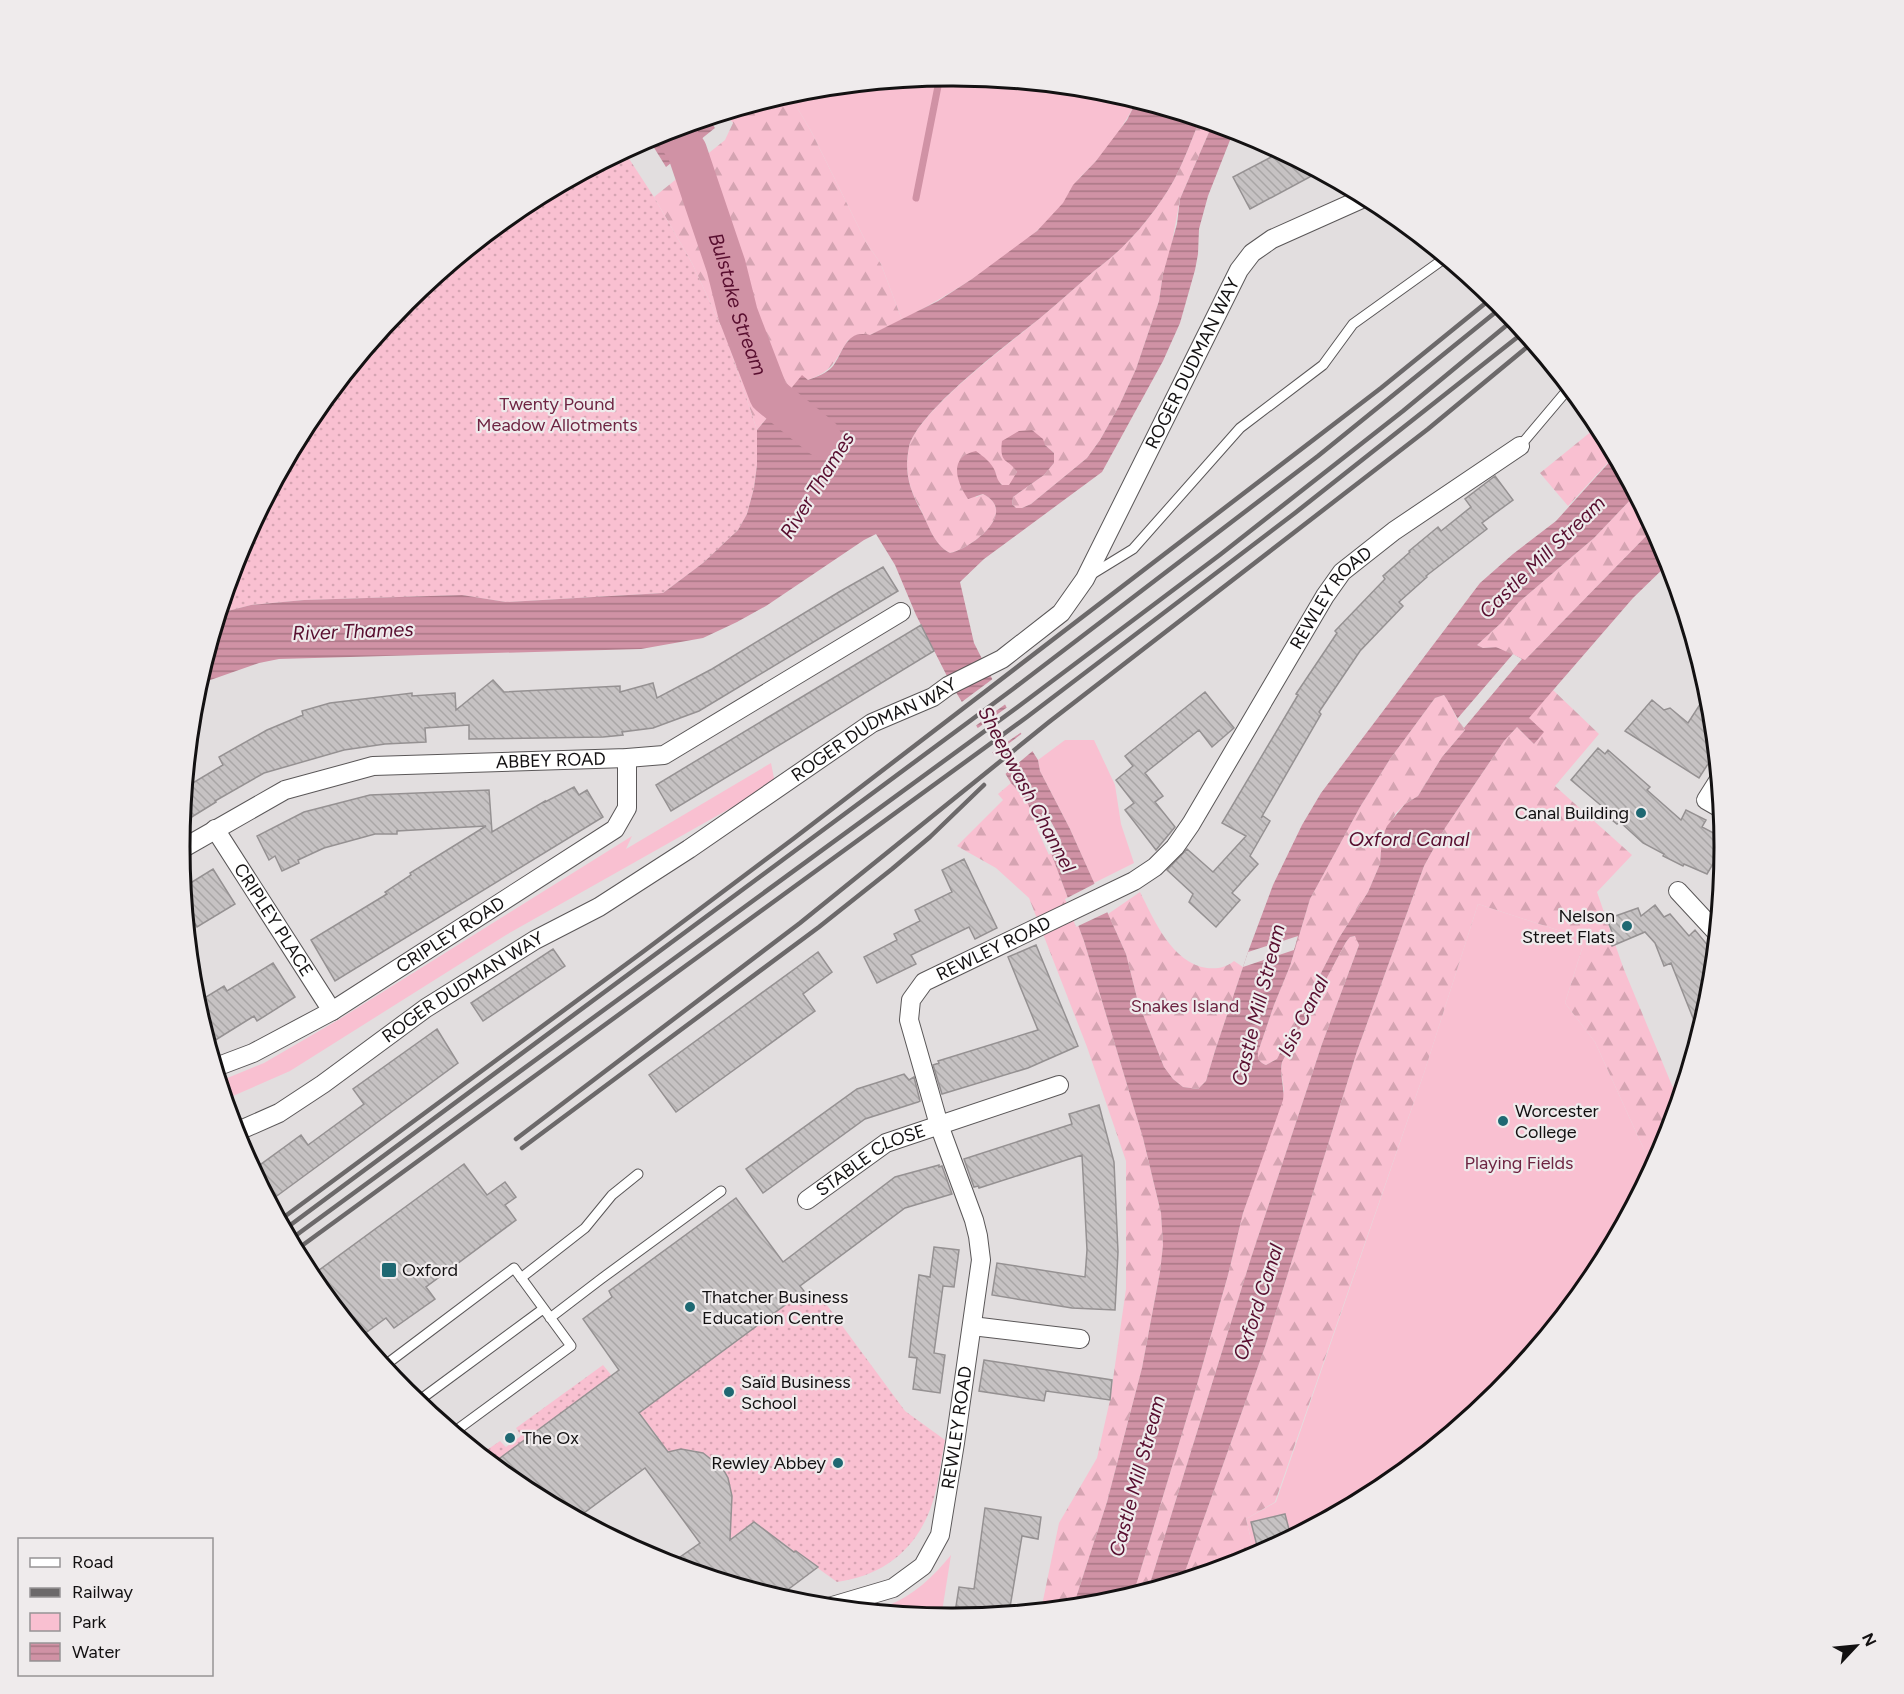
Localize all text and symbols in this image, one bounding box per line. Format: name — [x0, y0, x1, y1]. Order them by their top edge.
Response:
water label: Bulstake Stream — [704, 230, 772, 379]
street label: ROGER DUDMAN WAY — [1141, 274, 1244, 453]
park label: Twenty Pound Meadow Allotments — [476, 393, 638, 436]
water label: River Thames — [775, 427, 860, 543]
water label: Castle Mill Stream — [1474, 491, 1610, 623]
street label: REWLEY ROAD — [1285, 542, 1376, 653]
water label: River Thames — [292, 617, 415, 645]
street label: ROGER DUDMAN WAY — [787, 673, 960, 786]
water label: Sheepwash Channel — [973, 702, 1081, 877]
street label: ABBEY ROAD — [495, 748, 606, 773]
place label: Canal Building — [1515, 802, 1629, 824]
marker: Canal Building — [1634, 806, 1648, 820]
water label: Oxford Canal — [1349, 827, 1470, 851]
street label: CRIPLEY PLACE — [229, 859, 318, 981]
street label: CRIPLEY ROAD — [392, 892, 509, 978]
place label: Nelson Street Flats — [1522, 905, 1615, 948]
street label: REWLEY ROAD — [933, 912, 1054, 985]
marker: Nelson Street Flats — [1620, 919, 1634, 933]
water label: Castle Mill Stream — [1226, 922, 1290, 1088]
street label: ROGER DUDMAN WAY — [378, 927, 547, 1048]
water label: Isis Canal — [1272, 971, 1334, 1060]
park label: Snakes Island — [1131, 995, 1239, 1017]
place label: Worcester College — [1515, 1100, 1599, 1143]
marker: Worcester College — [1496, 1114, 1510, 1128]
street label: STABLE CLOSE — [811, 1119, 929, 1201]
park label: Playing Fields — [1465, 1152, 1573, 1174]
water label: Oxford Canal — [1228, 1240, 1288, 1363]
place label: Oxford — [402, 1259, 458, 1281]
marker: Oxford — [380, 1261, 398, 1279]
place label: Thatcher Business Education Centre — [702, 1286, 848, 1329]
marker: Thatcher Business Education Centre — [683, 1300, 697, 1314]
street label: REWLEY ROAD — [937, 1365, 977, 1491]
place label: Saïd Business School — [741, 1371, 851, 1414]
marker: Saïd Business School — [722, 1385, 736, 1399]
water label: Castle Mill Stream — [1104, 1393, 1170, 1559]
place label: The Ox — [522, 1427, 579, 1449]
marker: The Ox — [503, 1431, 517, 1445]
place label: Rewley Abbey — [711, 1452, 827, 1474]
marker: Rewley Abbey — [831, 1456, 845, 1470]
legend — [18, 1538, 213, 1676]
text: Road — [72, 1551, 113, 1573]
text: Railway — [72, 1581, 134, 1603]
text: Park — [72, 1611, 107, 1633]
north arrow — [1826, 1616, 1886, 1676]
text: N — [1858, 1630, 1880, 1649]
text: Water — [72, 1641, 120, 1663]

